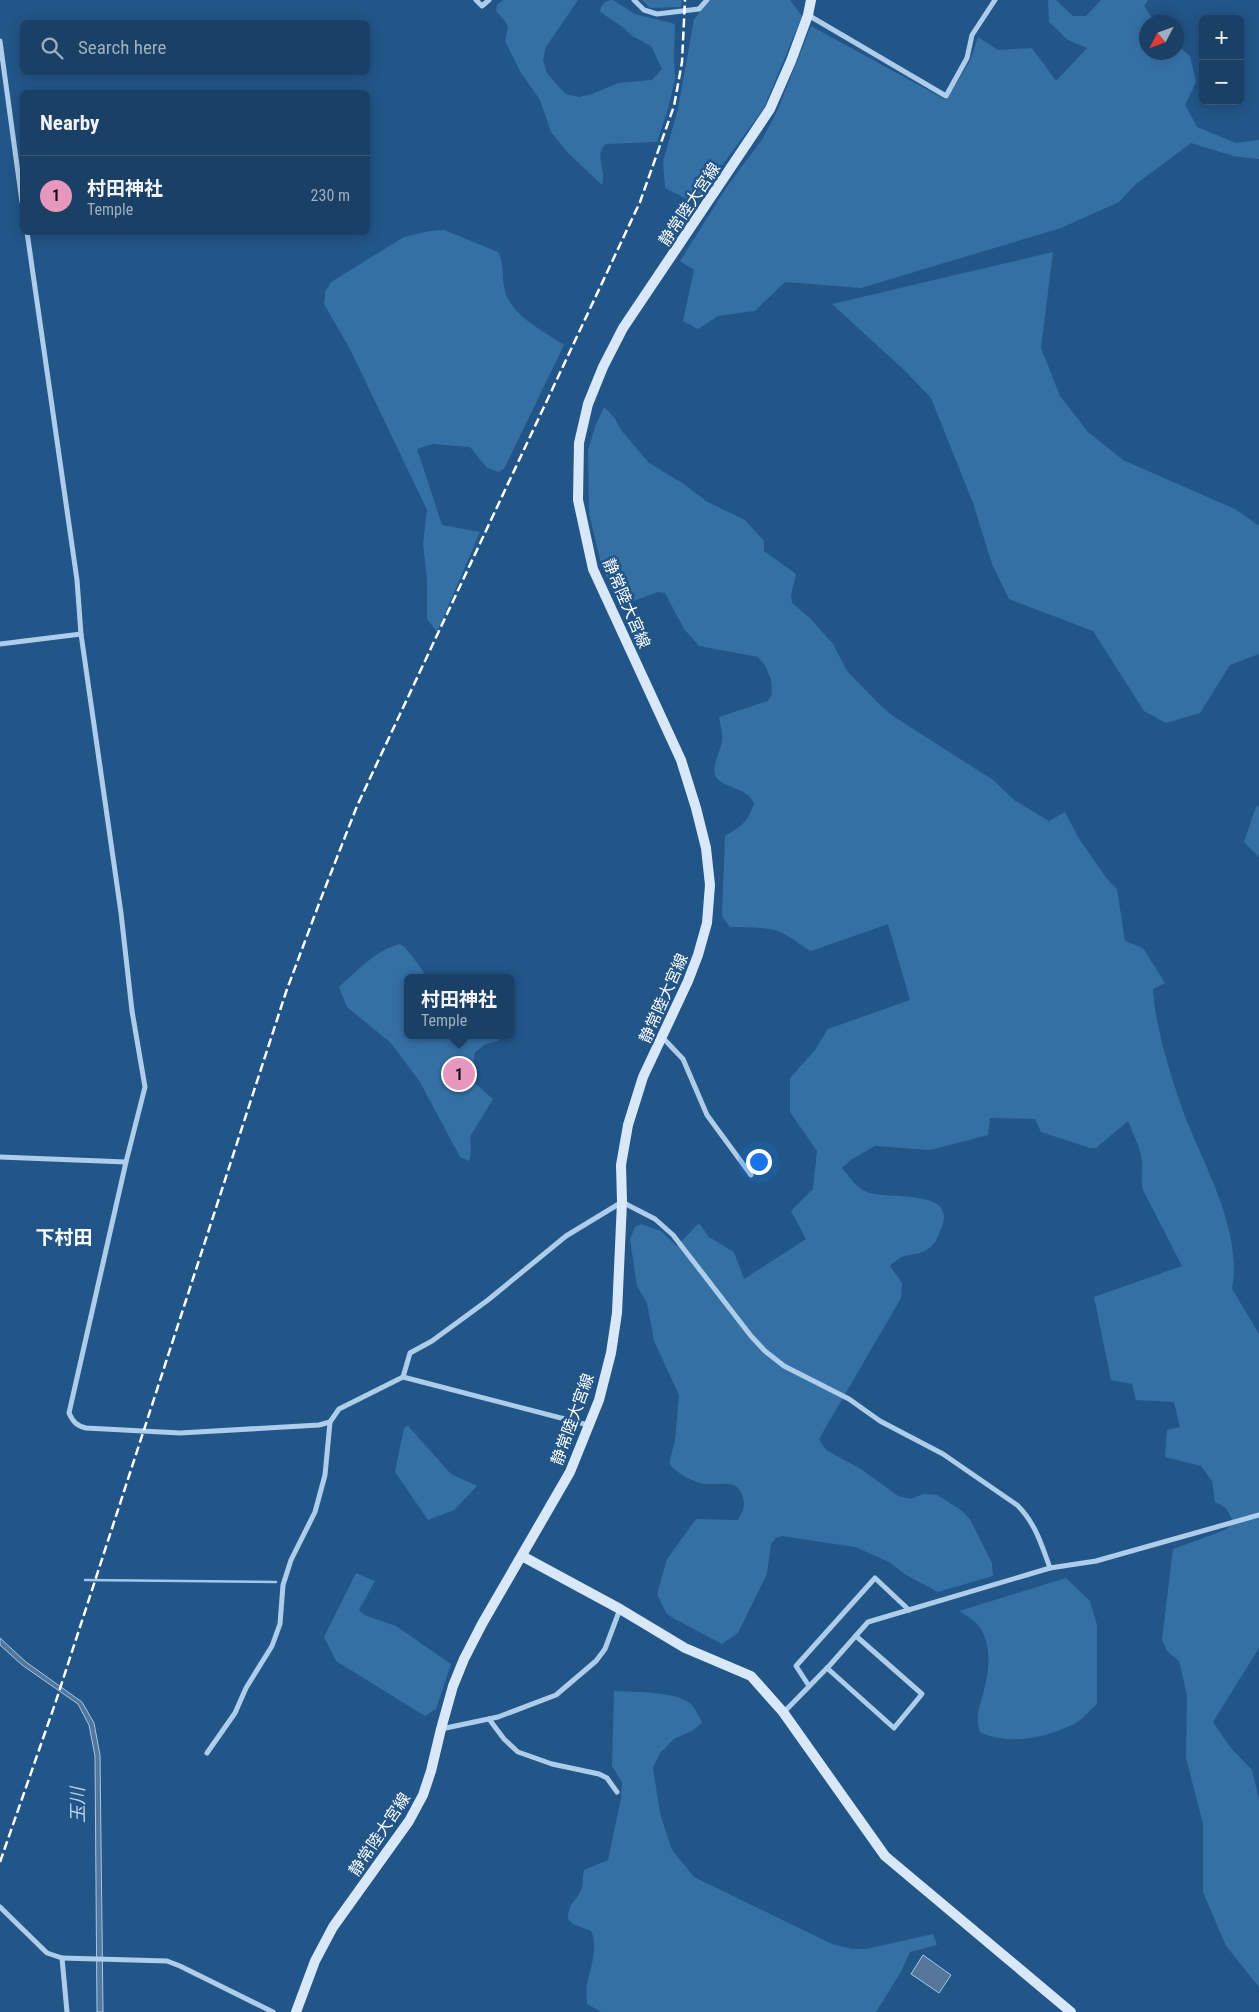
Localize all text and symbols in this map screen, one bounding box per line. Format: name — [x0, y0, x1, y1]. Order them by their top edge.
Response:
north arrow — [1139, 15, 1184, 60]
map controls — [1199, 15, 1244, 105]
button: + — [1199, 15, 1244, 60]
search box — [20, 20, 370, 75]
icon: search — [38, 34, 66, 62]
text: Search here — [78, 36, 166, 59]
button: − — [1199, 60, 1244, 105]
text: Nearby — [40, 111, 99, 135]
street label: 静常陸大宮線 — [655, 159, 724, 249]
text: 村田神社 — [87, 177, 163, 200]
text: 1 — [52, 186, 60, 205]
text: 230 m — [311, 186, 350, 205]
text: Temple — [87, 200, 133, 219]
street label: 静常陸大宮線 — [599, 555, 654, 651]
street label: 静常陸大宮線 — [635, 950, 692, 1046]
popup — [404, 974, 514, 1039]
text: 村田神社 — [421, 988, 497, 1011]
text: Temple — [421, 1011, 467, 1030]
pin: 1 — [443, 1055, 475, 1093]
your location — [746, 1149, 772, 1175]
district label: 下村田 — [35, 1226, 93, 1249]
street label: 静常陸大宮線 — [547, 1371, 598, 1468]
water label: 玉川 — [67, 1785, 88, 1823]
street label: 静常陸大宮線 — [345, 1789, 414, 1879]

